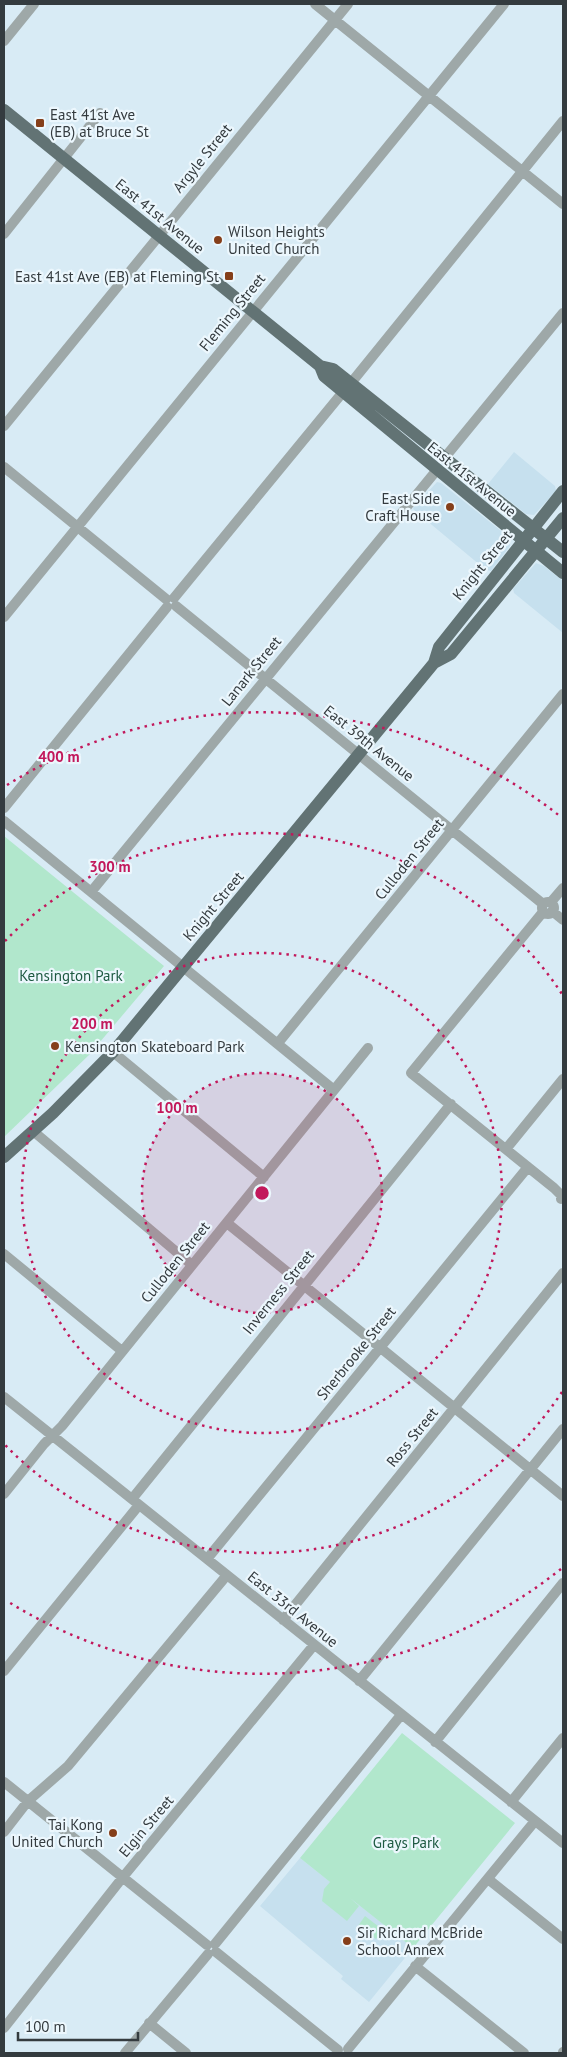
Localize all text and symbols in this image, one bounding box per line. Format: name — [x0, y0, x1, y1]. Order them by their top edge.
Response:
place label: East 41st Ave (EB) at Bruce St — [50, 105, 149, 141]
marker: East 41st Ave (EB) at Bruce St — [34, 117, 46, 129]
street label: Argyle Street — [168, 120, 236, 196]
street label: East 41st Avenue — [112, 174, 208, 258]
place label: Wilson Heights United Church — [228, 222, 325, 258]
marker: Wilson Heights United Church — [212, 234, 224, 246]
place label: East 41st Ave (EB) at Fleming St — [15, 267, 219, 286]
street label: Fleming Street — [195, 269, 269, 355]
marker: East 41st Ave (EB) at Fleming St — [223, 270, 235, 282]
street label: East 41st Avenue — [424, 437, 520, 521]
place label: East Side Craft House — [365, 489, 440, 525]
marker: East Side Craft House — [444, 501, 456, 513]
street label: Knight Street — [448, 526, 516, 604]
street label: Lanark Street — [217, 632, 285, 710]
street label: East 39th Avenue — [320, 701, 418, 785]
text: 400 m — [38, 747, 80, 766]
street label: Culloden Street — [370, 814, 448, 904]
text: 300 m — [89, 857, 131, 876]
street label: Knight Street — [179, 867, 247, 945]
park label: Kensington Park — [19, 966, 124, 985]
text: 200 m — [71, 1014, 113, 1033]
place label: Kensington Skateboard Park — [65, 1037, 245, 1056]
marker: Kensington Skateboard Park — [49, 1040, 61, 1052]
text: 100 m — [156, 1098, 198, 1117]
centre of rings — [253, 1184, 271, 1202]
street label: Culloden Street — [136, 1217, 214, 1307]
street label: Inverness Street — [238, 1246, 318, 1338]
street label: Sherbrooke Street — [312, 1302, 400, 1404]
street label: Ross Street — [382, 1403, 442, 1471]
street label: East 33rd Avenue — [244, 1567, 342, 1651]
street label: Elgin Street — [115, 1791, 177, 1861]
place label: Tai Kong United Church — [11, 1815, 103, 1851]
marker: Tai Kong United Church — [107, 1827, 119, 1839]
park label: Grays Park — [373, 1833, 440, 1852]
place label: Sir Richard McBride School Annex — [357, 1923, 483, 1959]
marker: Sir Richard McBride School Annex — [341, 1935, 353, 1947]
scale bar — [18, 2010, 138, 2042]
text: 100 m — [25, 2017, 66, 2036]

